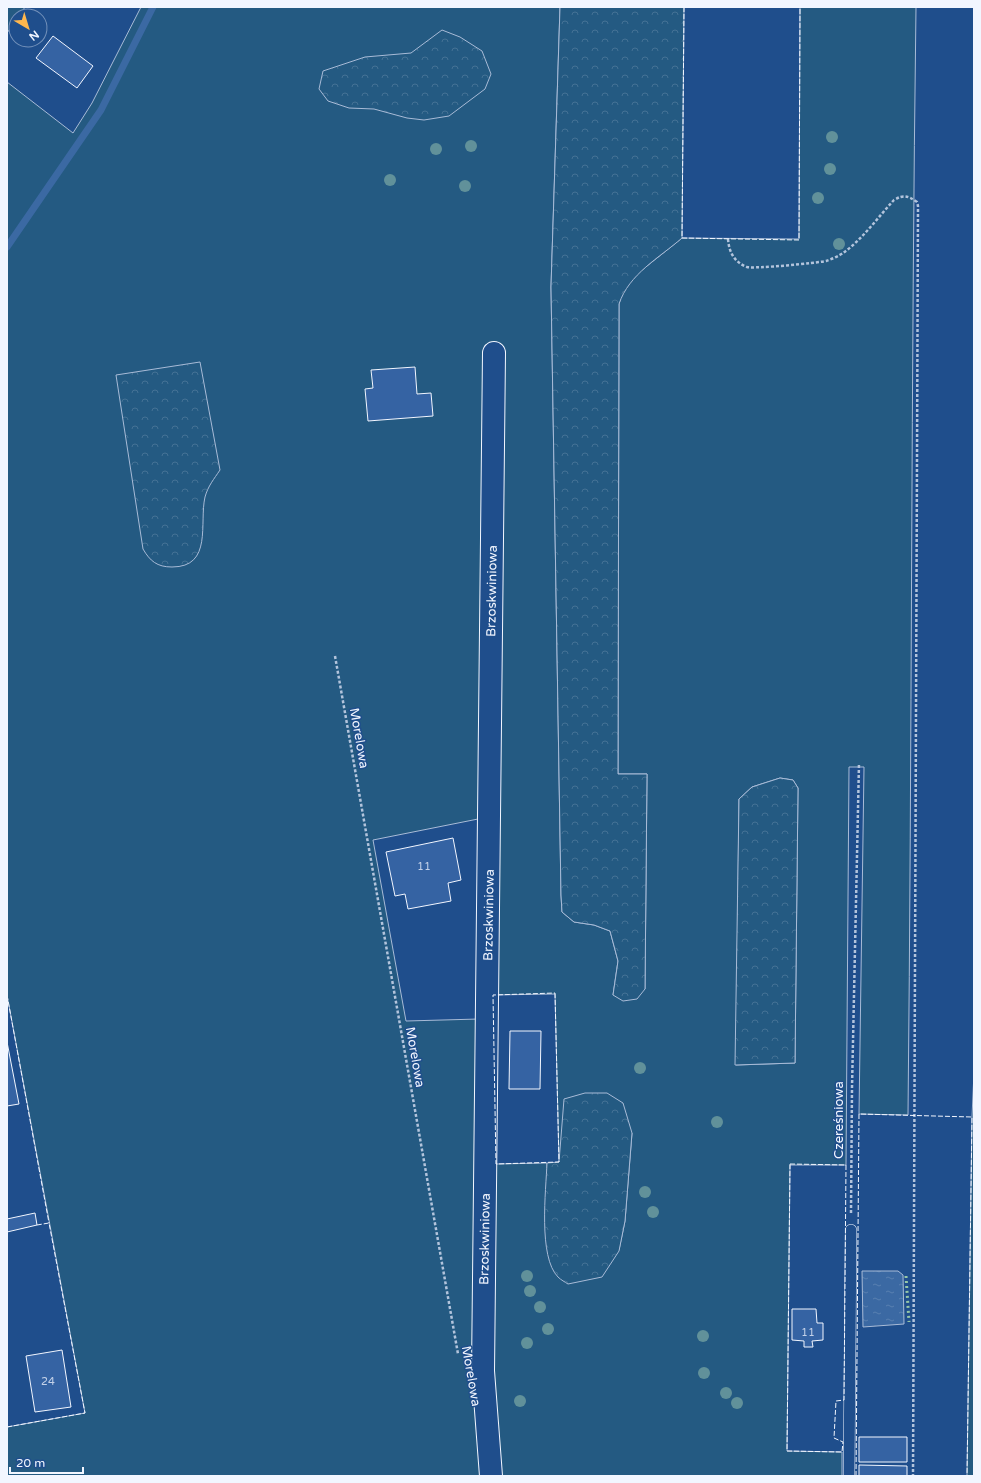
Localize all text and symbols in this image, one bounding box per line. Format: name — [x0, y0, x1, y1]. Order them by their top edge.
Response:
north arrow — [8, 8, 48, 48]
text: N — [26, 28, 41, 43]
street label: Brzoskwiniowa — [483, 545, 501, 637]
street label: Morelowa — [346, 707, 372, 770]
house number: 11 — [417, 860, 431, 873]
street label: Brzoskwiniowa — [480, 869, 498, 961]
street label: Morelowa — [402, 1026, 428, 1089]
street label: Czereśniowa — [831, 1081, 847, 1159]
street label: Brzoskwiniowa — [476, 1193, 494, 1285]
house number: 11 — [801, 1326, 815, 1339]
street label: Morelowa — [458, 1345, 484, 1408]
house number: 24 — [41, 1375, 55, 1388]
scale bar — [10, 1449, 83, 1475]
text: 20 m — [16, 1456, 45, 1470]

